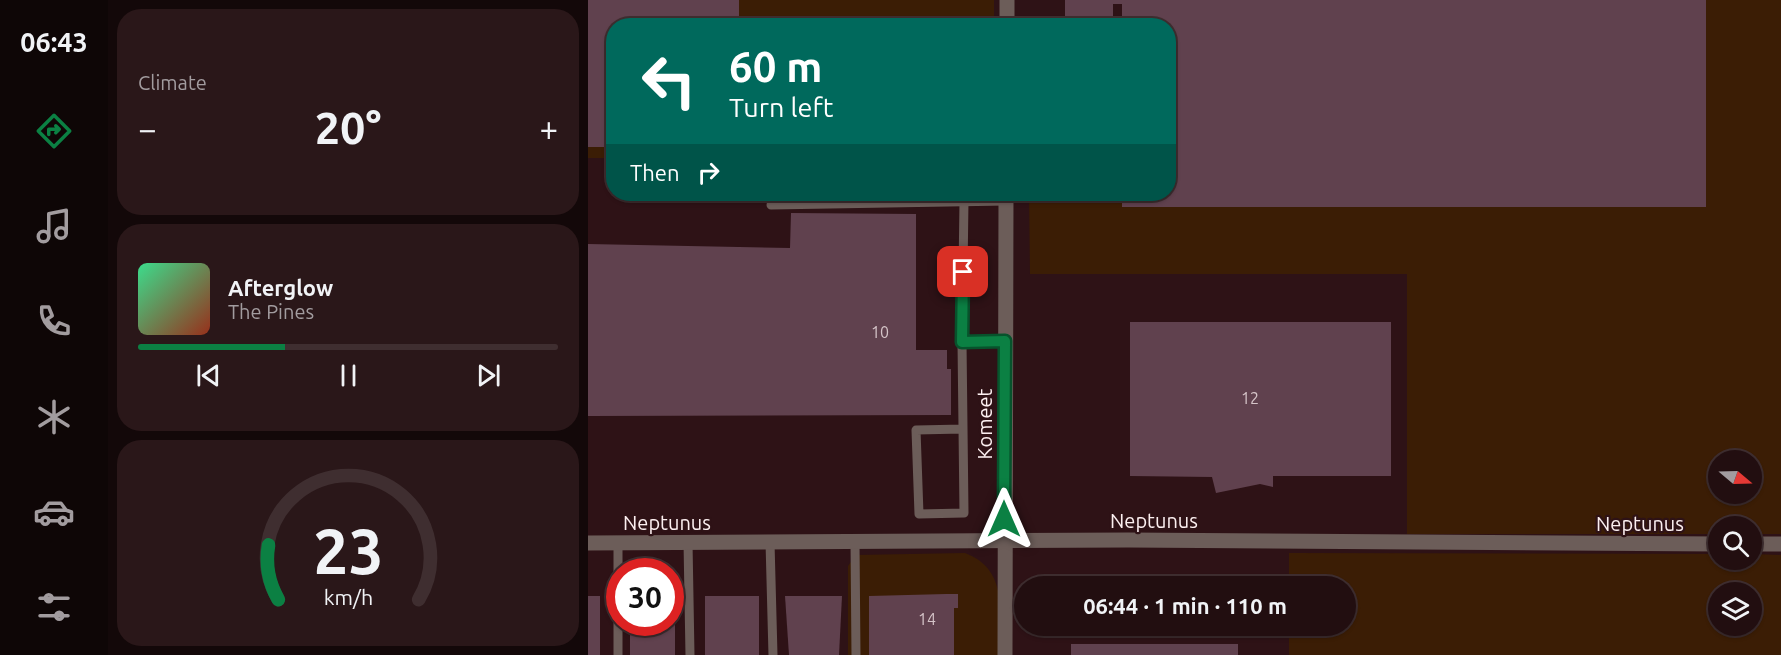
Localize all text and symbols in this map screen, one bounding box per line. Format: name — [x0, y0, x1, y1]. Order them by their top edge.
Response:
text: 06:43 — [20, 27, 88, 57]
icon: left — [630, 42, 708, 120]
text: 60 m — [729, 43, 823, 90]
text: Climate — [138, 71, 207, 94]
text: Turn left — [729, 92, 833, 122]
text: 20° — [315, 102, 381, 153]
icon: directions — [33, 110, 75, 152]
text: − — [138, 110, 157, 147]
text: + — [539, 110, 558, 147]
icon: right — [692, 156, 725, 189]
text: Then — [630, 160, 680, 185]
icon: music — [33, 205, 75, 247]
pin — [937, 246, 988, 297]
icon: arrive — [946, 255, 979, 288]
text: Afterglow — [228, 275, 333, 300]
icon: phone — [33, 300, 75, 342]
text: The Pines — [228, 300, 314, 323]
house number: 10 — [871, 323, 889, 341]
icon: previous — [192, 359, 225, 392]
icon: pause — [332, 359, 365, 392]
icon: next — [472, 359, 505, 392]
street label: Komeet — [973, 388, 996, 459]
house number: 12 — [1241, 389, 1259, 407]
icon: climate — [33, 396, 75, 438]
north arrow — [1708, 450, 1762, 504]
map controls — [1708, 450, 1762, 636]
position arrow — [972, 487, 1036, 551]
icon: car — [33, 491, 75, 533]
street label: Neptunus — [1110, 509, 1198, 532]
street label: Neptunus — [623, 511, 711, 534]
street label: Neptunus — [1596, 512, 1684, 535]
text: 23 — [313, 516, 383, 586]
button: search — [1708, 516, 1762, 570]
speed limit sign: 30 — [606, 558, 684, 636]
button: layers — [1708, 582, 1762, 636]
text: km/h — [323, 585, 373, 609]
icon: filters — [33, 586, 75, 628]
text: 06:44 · 1 min · 110 m — [1083, 593, 1287, 618]
house number: 14 — [918, 610, 936, 628]

